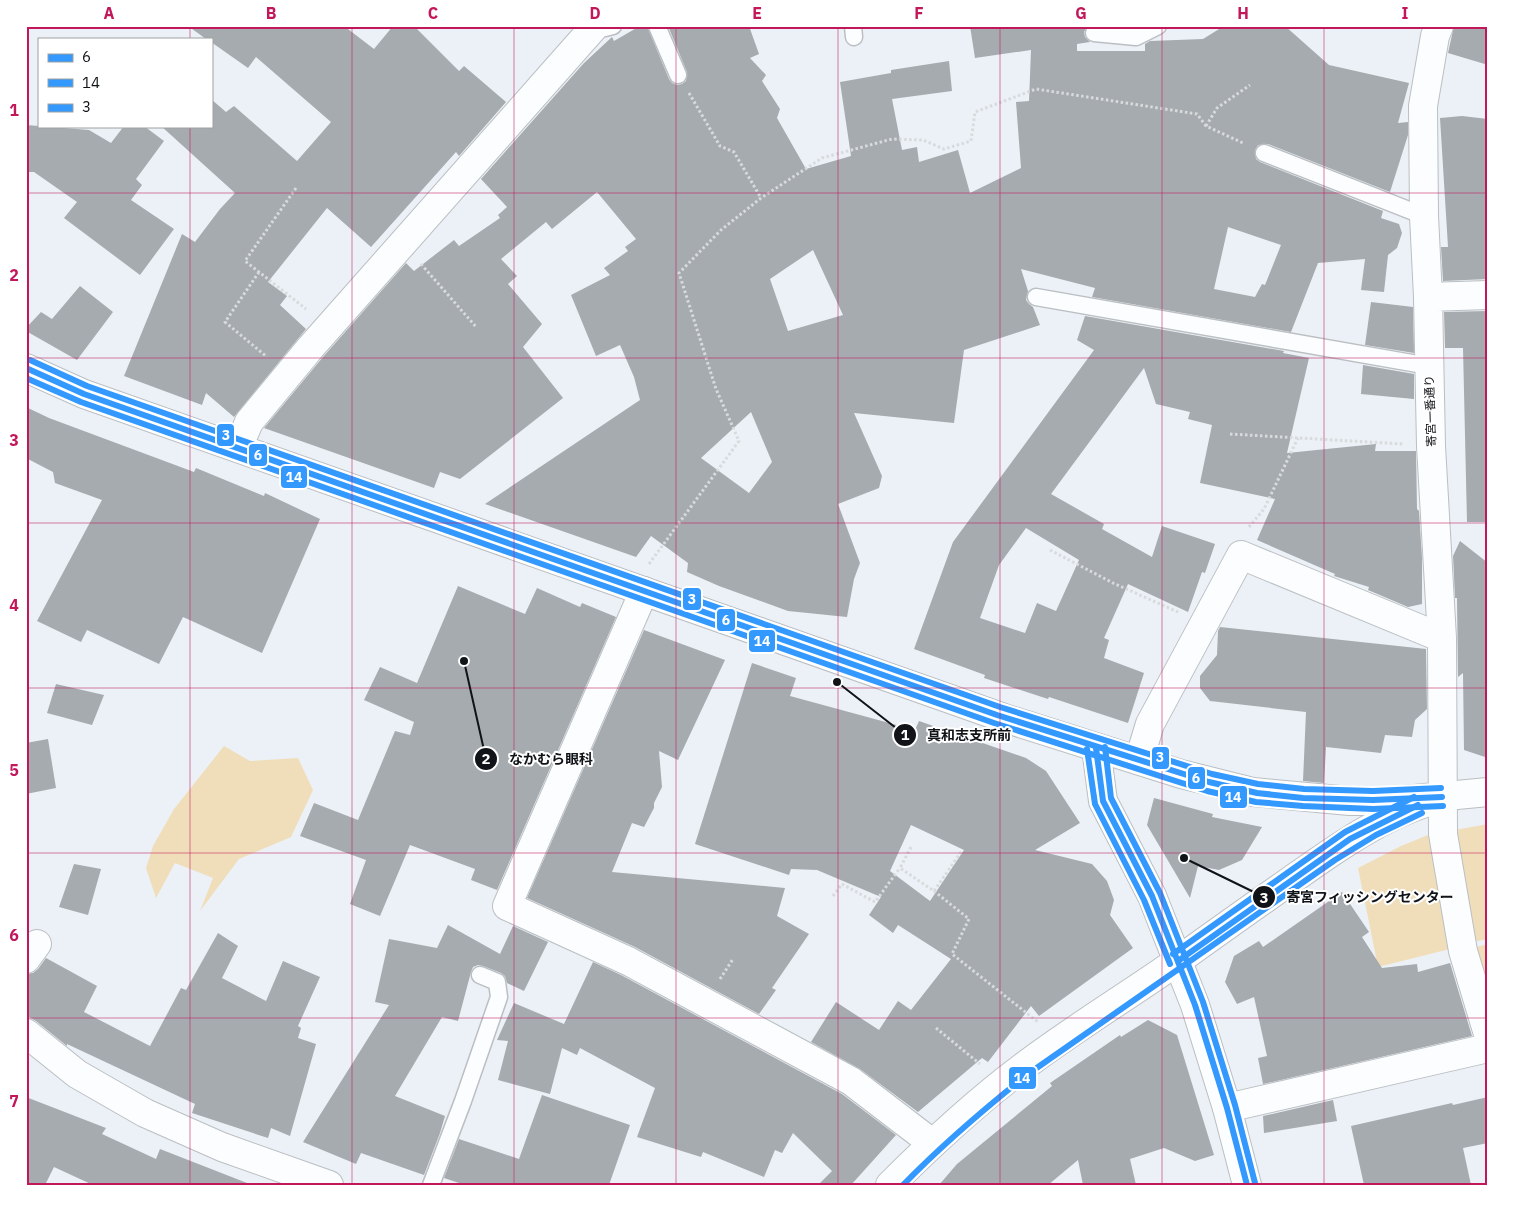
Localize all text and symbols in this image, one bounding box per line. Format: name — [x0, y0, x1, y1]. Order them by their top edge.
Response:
text: A — [104, 3, 115, 23]
text: B — [266, 3, 277, 23]
text: C — [428, 3, 438, 23]
text: D — [589, 3, 601, 23]
text: E — [752, 3, 762, 23]
text: F — [914, 3, 924, 23]
text: G — [1075, 3, 1087, 23]
text: H — [1237, 3, 1249, 23]
text: I — [1402, 3, 1409, 23]
legend — [38, 38, 212, 128]
text: 6 — [82, 47, 91, 66]
text: 14 — [82, 73, 100, 92]
text: 3 — [82, 97, 91, 116]
text: 1 — [9, 100, 19, 120]
text: 2 — [9, 265, 19, 285]
street label: 寄宮一番通り — [1421, 375, 1439, 447]
line badge: 3 — [216, 423, 235, 447]
text: 3 — [222, 426, 230, 444]
text: 3 — [9, 430, 19, 450]
line badge: 6 — [248, 443, 268, 467]
text: 6 — [254, 446, 262, 464]
line badge: 14 — [280, 465, 308, 489]
text: 14 — [286, 468, 302, 486]
line badge: 3 — [682, 587, 702, 611]
text: 3 — [688, 590, 696, 608]
text: 4 — [9, 595, 19, 615]
line badge: 6 — [716, 608, 736, 632]
text: 6 — [722, 611, 730, 629]
line badge: 14 — [748, 629, 776, 653]
text: 14 — [754, 632, 770, 650]
callout: 真和志支所前 — [892, 721, 1021, 750]
text: 1 — [900, 725, 910, 744]
text: 真和志支所前 — [927, 726, 1011, 744]
callout: なかむら眼科 — [474, 745, 603, 774]
line badge: 3 — [1151, 746, 1170, 770]
text: 3 — [1156, 748, 1164, 766]
text: 2 — [481, 749, 491, 768]
text: なかむら眼科 — [509, 750, 593, 768]
text: 5 — [9, 760, 19, 780]
line badge: 6 — [1187, 766, 1206, 790]
text: 6 — [1192, 769, 1200, 787]
line badge: 14 — [1219, 785, 1248, 809]
text: 14 — [1225, 788, 1241, 806]
callout: 寄宮フィッシングセンター — [1251, 883, 1464, 912]
text: 3 — [1259, 888, 1269, 907]
text: 寄宮フィッシングセンター — [1286, 888, 1454, 906]
text: 6 — [9, 925, 19, 945]
line badge: 14 — [1008, 1066, 1037, 1090]
text: 14 — [1014, 1069, 1030, 1087]
text: 7 — [9, 1091, 19, 1111]

